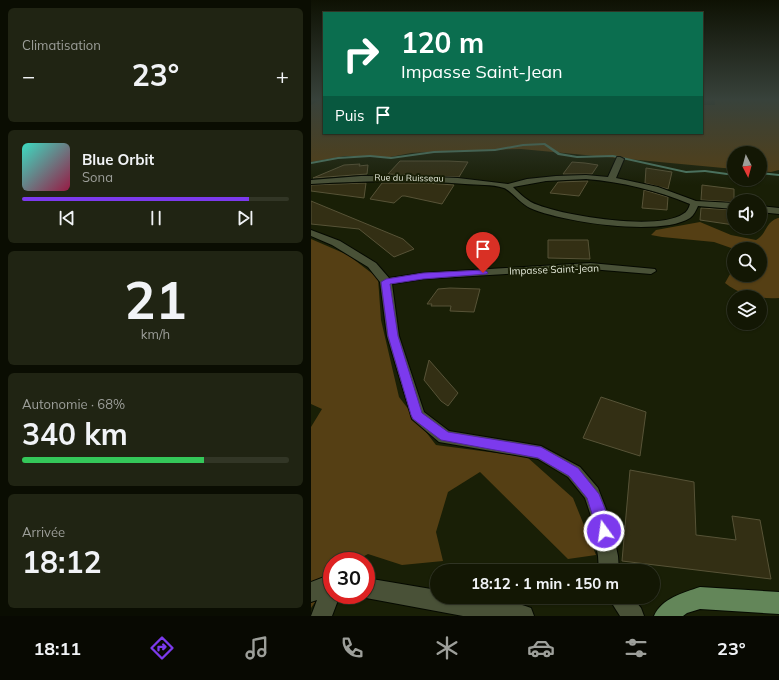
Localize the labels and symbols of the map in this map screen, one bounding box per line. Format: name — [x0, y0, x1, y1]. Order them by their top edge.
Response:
north arrow — [727, 146, 767, 186]
street label: Rue du Ruisseau — [374, 171, 444, 184]
pin — [466, 232, 500, 273]
street label: Impasse Saint-Jean — [509, 261, 599, 278]
position arrow — [583, 510, 625, 552]
speed limit sign: 30 — [323, 552, 375, 604]

